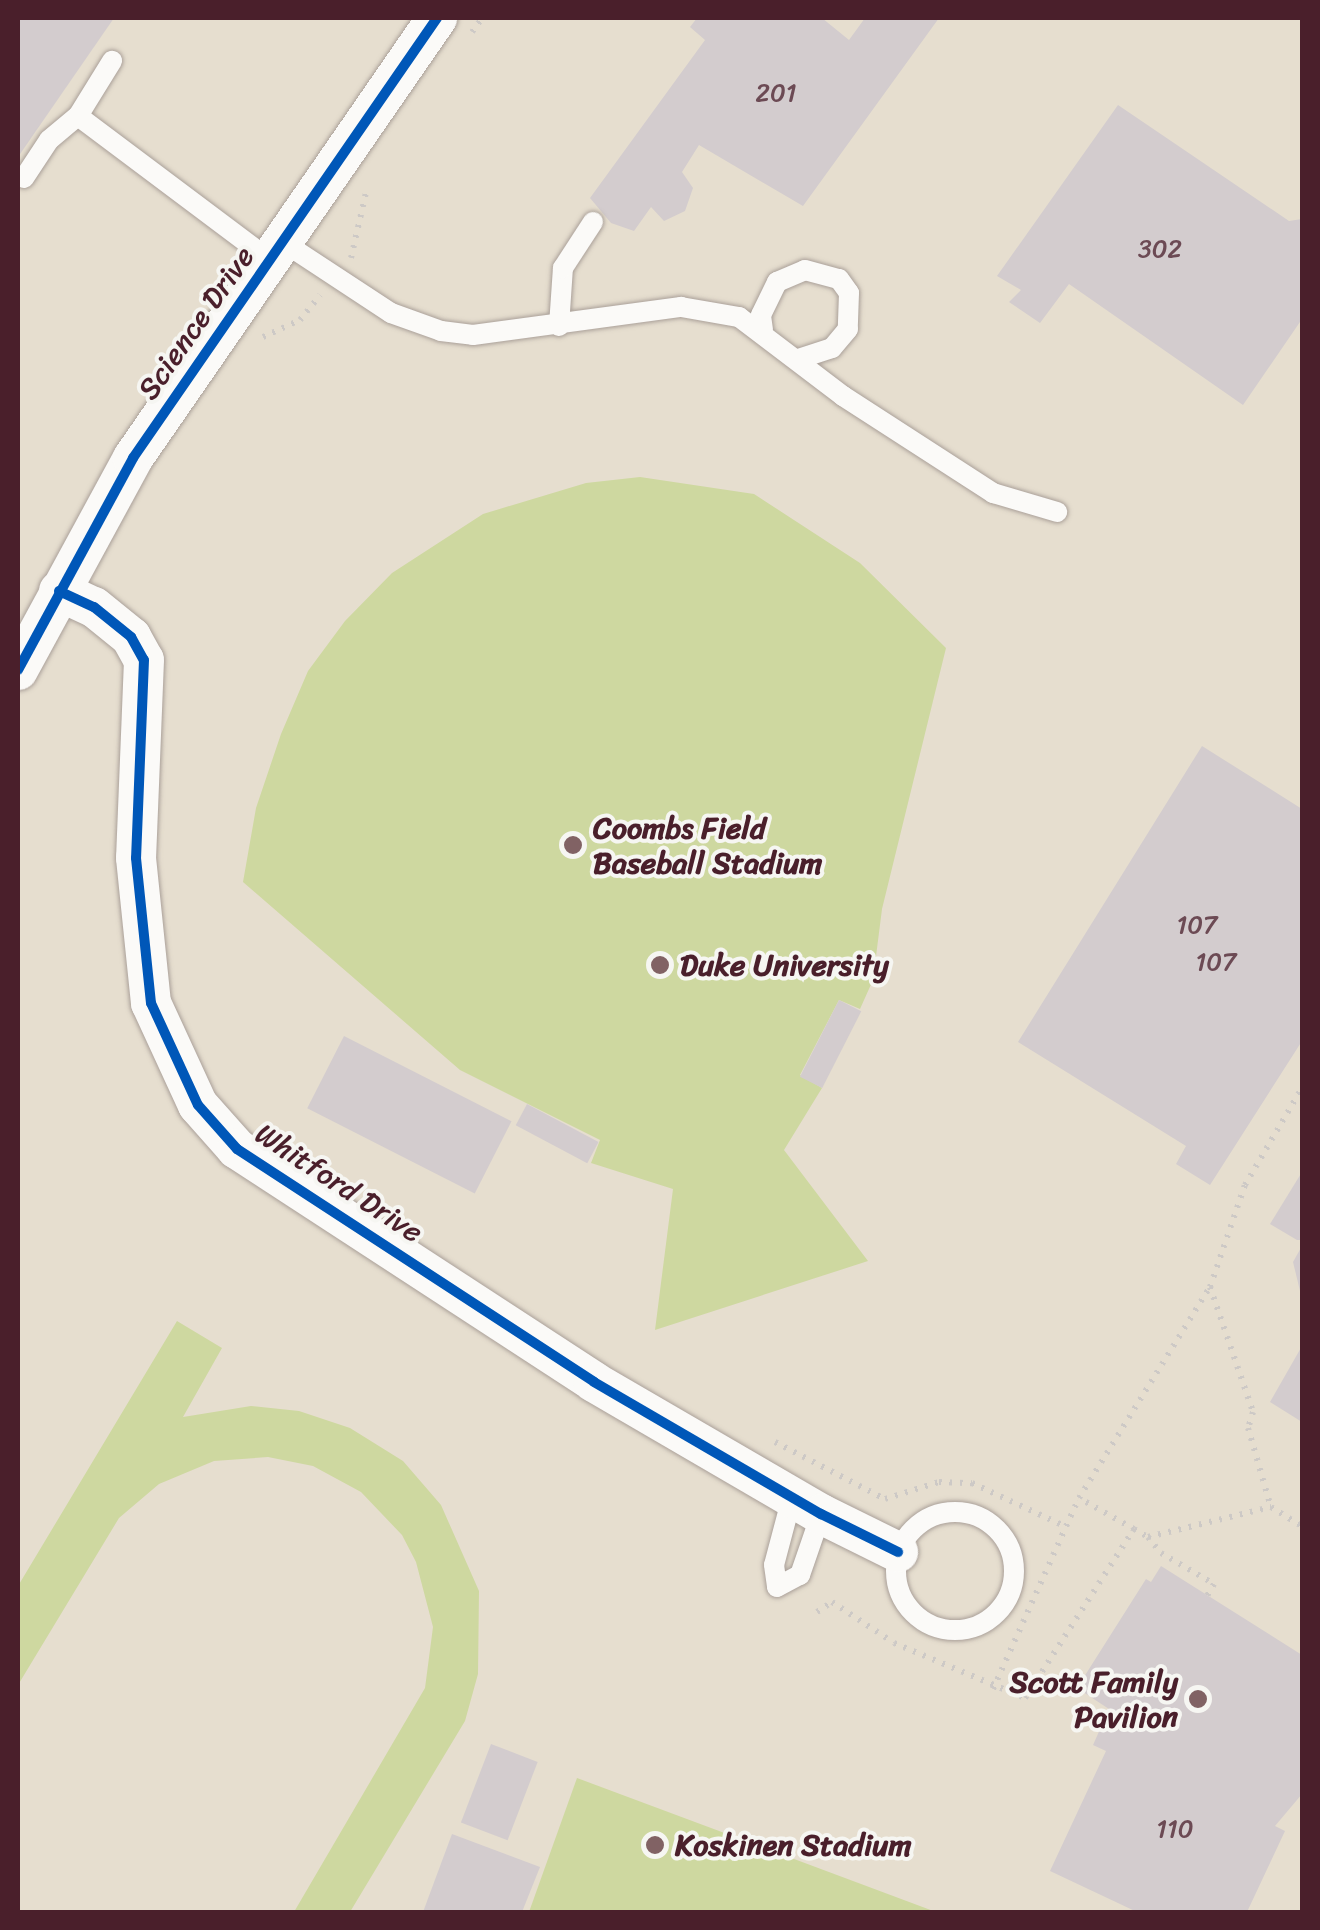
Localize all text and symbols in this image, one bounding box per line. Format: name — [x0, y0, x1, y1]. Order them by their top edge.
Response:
house number: 201 — [756, 78, 796, 108]
house number: 302 — [1138, 234, 1182, 264]
street label: Science Drive — [130, 239, 262, 407]
place label: Coombs Field Baseball Stadium — [593, 810, 822, 880]
marker: Coombs Field Baseball Stadium — [562, 834, 584, 856]
house number: 107 — [1177, 910, 1217, 940]
place label: Duke University — [680, 947, 890, 983]
house number: 107 — [1196, 947, 1236, 977]
marker: Duke University — [649, 954, 671, 976]
street label: Whitford Drive — [249, 1116, 429, 1250]
place label: Scott Family Pavilion — [1010, 1664, 1178, 1734]
marker: Scott Family Pavilion — [1187, 1688, 1209, 1710]
house number: 110 — [1156, 1814, 1194, 1844]
place label: Koskinen Stadium — [675, 1827, 911, 1863]
marker: Koskinen Stadium — [644, 1834, 666, 1856]

